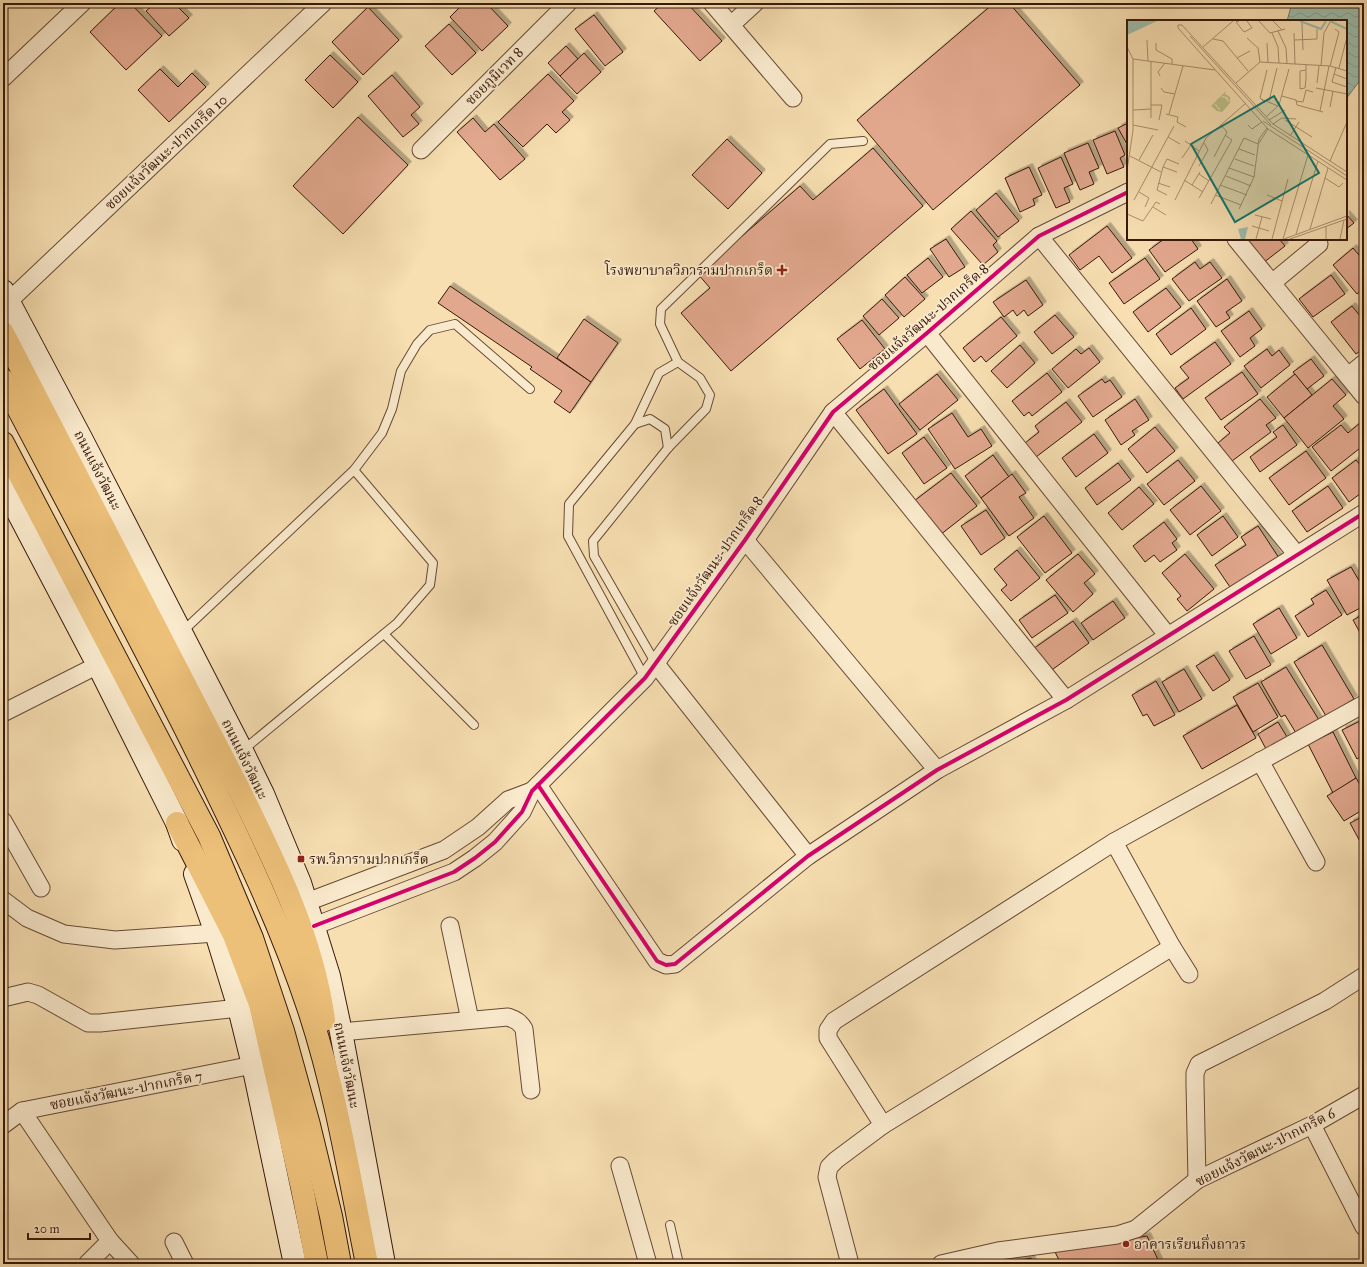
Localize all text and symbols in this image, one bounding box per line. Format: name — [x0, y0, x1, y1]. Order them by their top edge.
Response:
inset map — [1127, 20, 1347, 240]
street label: ซอยภูมิเวท 8 — [462, 44, 527, 109]
street label: ซอยแจ้งวัฒนะ-ปากเกร็ด 10 — [102, 91, 231, 213]
place label: โรงพยาบาลวิภารามปากเกร็ด — [604, 260, 773, 279]
street label: ซอยแจ้งวัฒนะ-ปากเกร็ด 8 — [864, 260, 992, 375]
marker: โรงพยาบาลวิภารามปากเกร็ด — [776, 264, 788, 276]
street label: ถนนแจ้งวัฒนะ — [70, 428, 125, 513]
street label: ซอยแจ้งวัฒนะ-ปากเกร็ด 8 — [664, 493, 767, 630]
street label: ถนนแจ้งวัฒนะ — [218, 716, 271, 802]
place label: รพ.วิภารามปากเกร็ด — [309, 851, 429, 868]
marker: รพ.วิภารามปากเกร็ด — [296, 854, 306, 864]
street label: ถนนแจ้งวัฒนะ — [330, 1021, 363, 1110]
street label: ซอยแจ้งวัฒนะ-ปากเกร็ด 7 — [48, 1067, 204, 1114]
street label: ซอยแจ้งวัฒนะ-ปากเกร็ด 6 — [1192, 1104, 1339, 1190]
scale bar — [28, 1215, 90, 1241]
text: 20 m — [34, 1222, 60, 1236]
place label: อาคารเรียนกึ่งถาวร — [1134, 1234, 1246, 1253]
marker: อาคารเรียนกึ่งถาวร — [1121, 1239, 1131, 1249]

